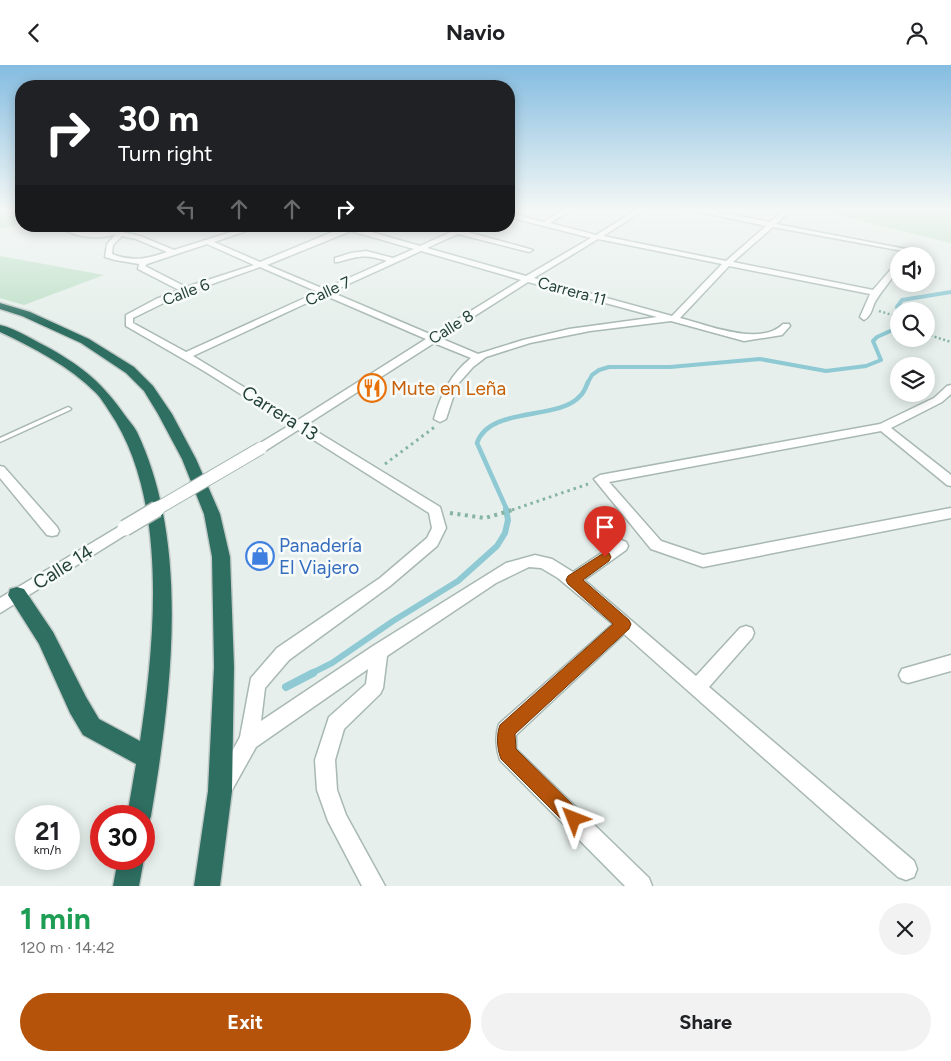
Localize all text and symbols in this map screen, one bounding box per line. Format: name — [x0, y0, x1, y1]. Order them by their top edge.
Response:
icon: back — [20, 19, 48, 47]
text: Navio — [446, 19, 505, 46]
icon: person — [903, 19, 931, 47]
text: 30 m — [118, 98, 199, 140]
icon: right — [35, 100, 100, 165]
text: Turn right — [118, 140, 213, 167]
icon: left — [172, 195, 200, 223]
icon: ahead — [225, 195, 253, 223]
icon: ahead — [278, 195, 306, 223]
icon: right — [331, 195, 359, 223]
map controls — [890, 247, 935, 402]
button: sound — [890, 247, 935, 292]
street label: Calle 7 — [302, 272, 354, 310]
street label: Carrera 11 — [536, 273, 608, 309]
street label: Calle 6 — [160, 274, 212, 310]
button: search — [890, 302, 935, 347]
street label: Calle 8 — [425, 306, 477, 348]
button: layers — [890, 357, 935, 402]
restaurant icon: Mute en Leña — [357, 373, 387, 403]
place label: Mute en Leña — [391, 377, 506, 400]
street label: Carrera 13 — [238, 381, 322, 445]
pin — [584, 506, 626, 557]
icon: arrive — [591, 513, 619, 541]
place label: Panadería El Viajero — [279, 534, 362, 579]
street label: Calle 14 — [29, 540, 97, 594]
shop icon: Panadería El Viajero — [245, 541, 275, 571]
position arrow — [547, 792, 599, 844]
speed limit sign: 30 — [90, 805, 155, 870]
text: 21 — [35, 816, 60, 846]
text: km/h — [34, 843, 61, 857]
text: 1 min — [20, 900, 91, 937]
button: close — [879, 903, 931, 955]
text: 120 m · 14:42 — [20, 938, 115, 957]
button: Exit — [20, 993, 471, 1051]
button: Share — [481, 993, 931, 1051]

